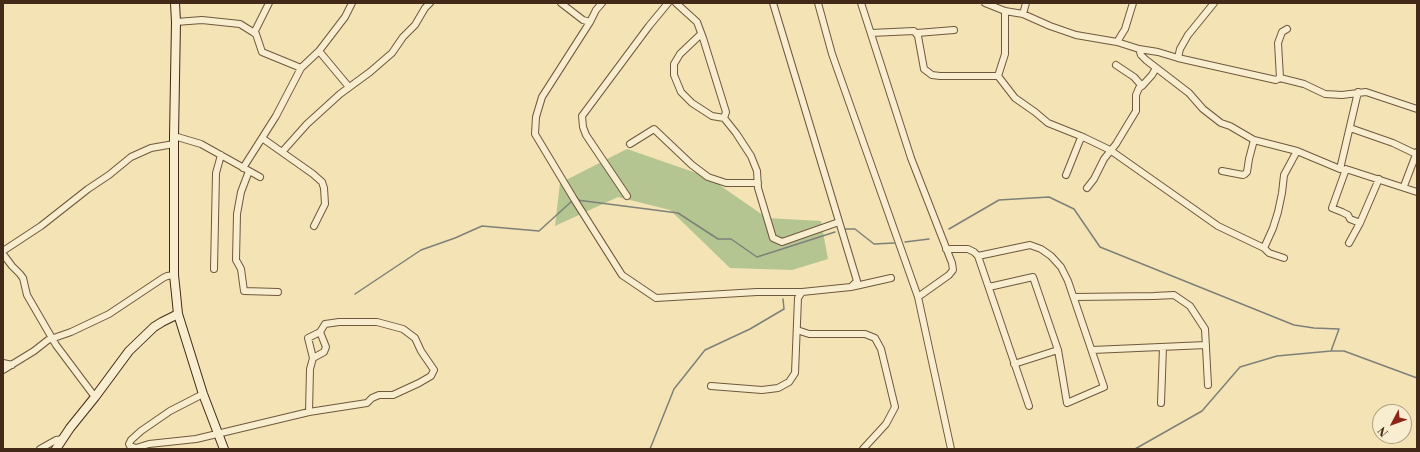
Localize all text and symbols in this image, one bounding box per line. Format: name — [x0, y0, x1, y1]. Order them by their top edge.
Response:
north arrow — [1372, 404, 1412, 444]
text: N — [1376, 423, 1392, 439]

